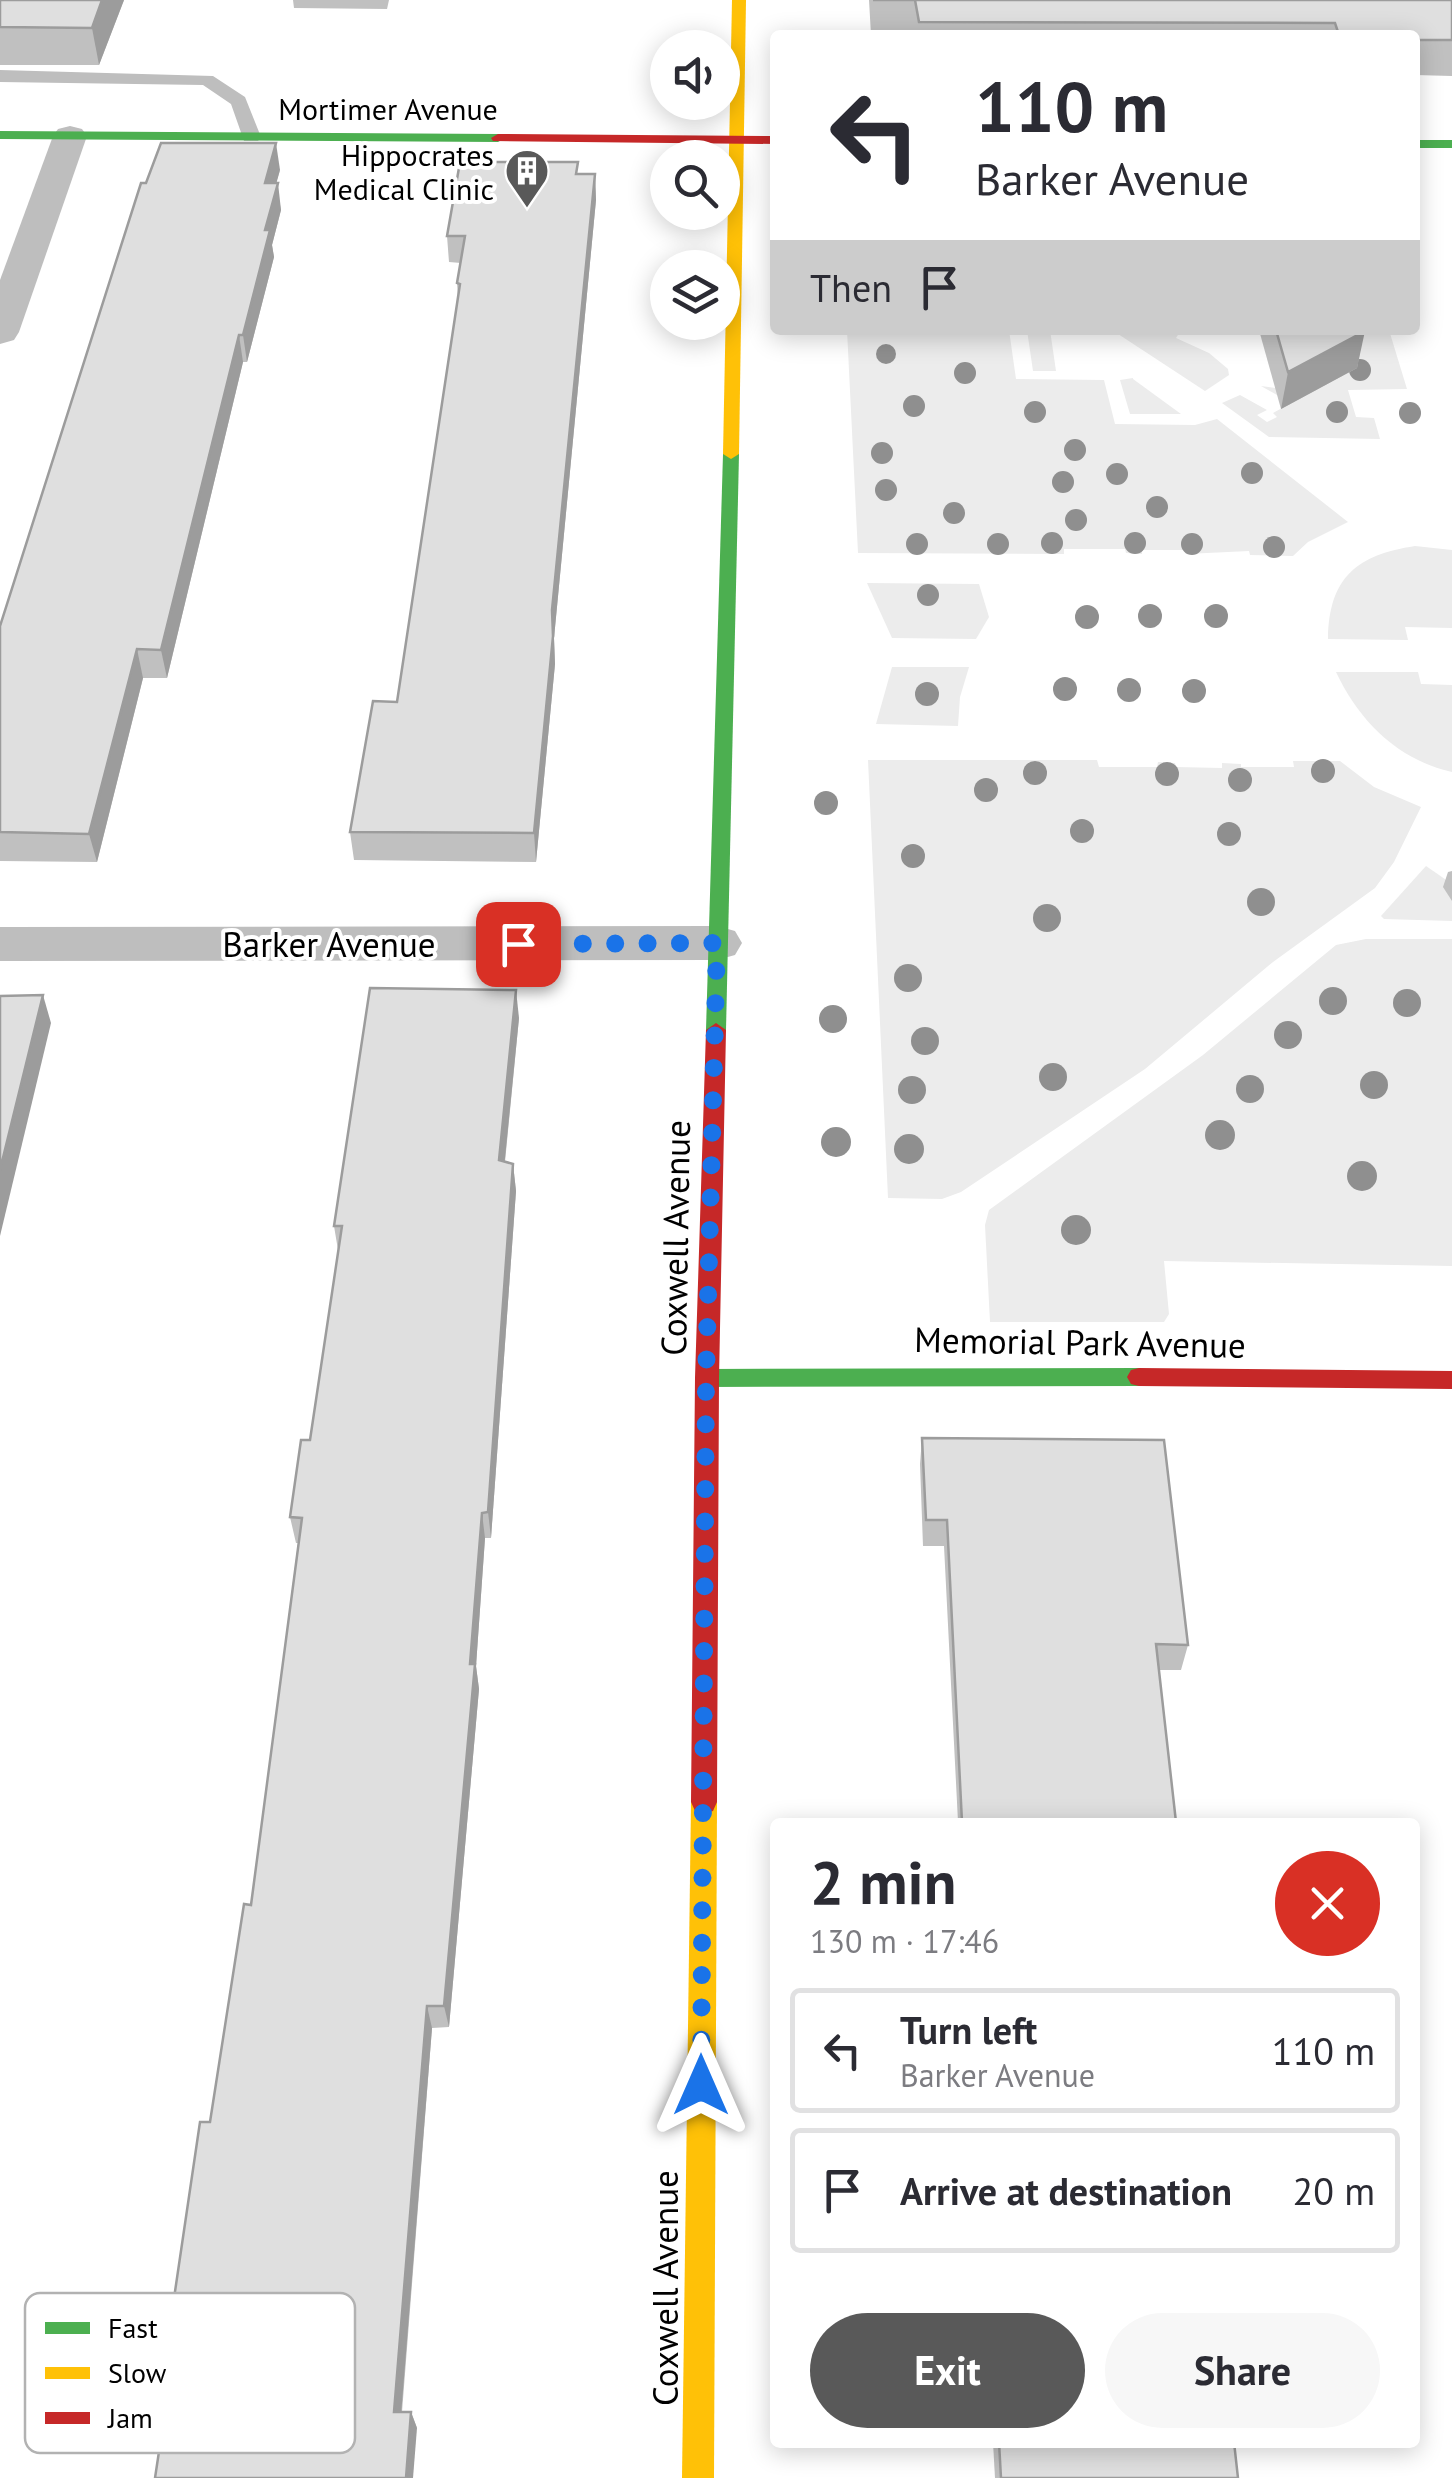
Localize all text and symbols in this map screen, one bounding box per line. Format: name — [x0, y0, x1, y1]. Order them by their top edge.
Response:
map controls — [650, 30, 740, 340]
button: sound — [650, 30, 740, 120]
text: 110 m — [975, 61, 1168, 151]
icon: left — [810, 70, 940, 200]
street label: Mortimer Avenue — [278, 89, 498, 128]
place label: Hippocrates Medical Clinic — [314, 135, 494, 208]
button: search — [650, 140, 740, 230]
building icon: Hippocrates Medical Clinic — [504, 148, 550, 209]
text: Barker Avenue — [975, 149, 1249, 207]
button: layers — [650, 250, 740, 340]
icon: arrive — [912, 260, 967, 315]
text: Then — [810, 263, 892, 312]
pin — [476, 902, 561, 987]
icon: arrive — [491, 917, 546, 972]
street label: Barker Avenue — [222, 921, 436, 967]
street label: Coxwell Avenue — [650, 1120, 700, 1356]
street label: Memorial Park Avenue — [914, 1316, 1246, 1368]
text: 2 min — [810, 1843, 956, 1921]
button: close — [1275, 1851, 1380, 1956]
text: 130 m · 17:46 — [810, 1920, 999, 1962]
text: Turn left — [900, 2005, 1037, 2054]
icon: left — [815, 2023, 870, 2078]
text: 110 m — [1272, 2026, 1375, 2075]
position arrow — [649, 2033, 753, 2137]
text: Barker Avenue — [900, 2054, 1095, 2096]
icon: arrive — [815, 2163, 870, 2218]
text: Arrive at destination — [900, 2166, 1232, 2215]
text: 20 m — [1293, 2166, 1375, 2215]
street label: Coxwell Avenue — [642, 2170, 688, 2406]
legend — [25, 2293, 355, 2453]
text: Fast — [108, 2309, 158, 2346]
button: Exit — [810, 2313, 1085, 2428]
button: Share — [1105, 2313, 1380, 2428]
text: Slow — [108, 2354, 167, 2391]
text: Jam — [107, 2399, 153, 2436]

